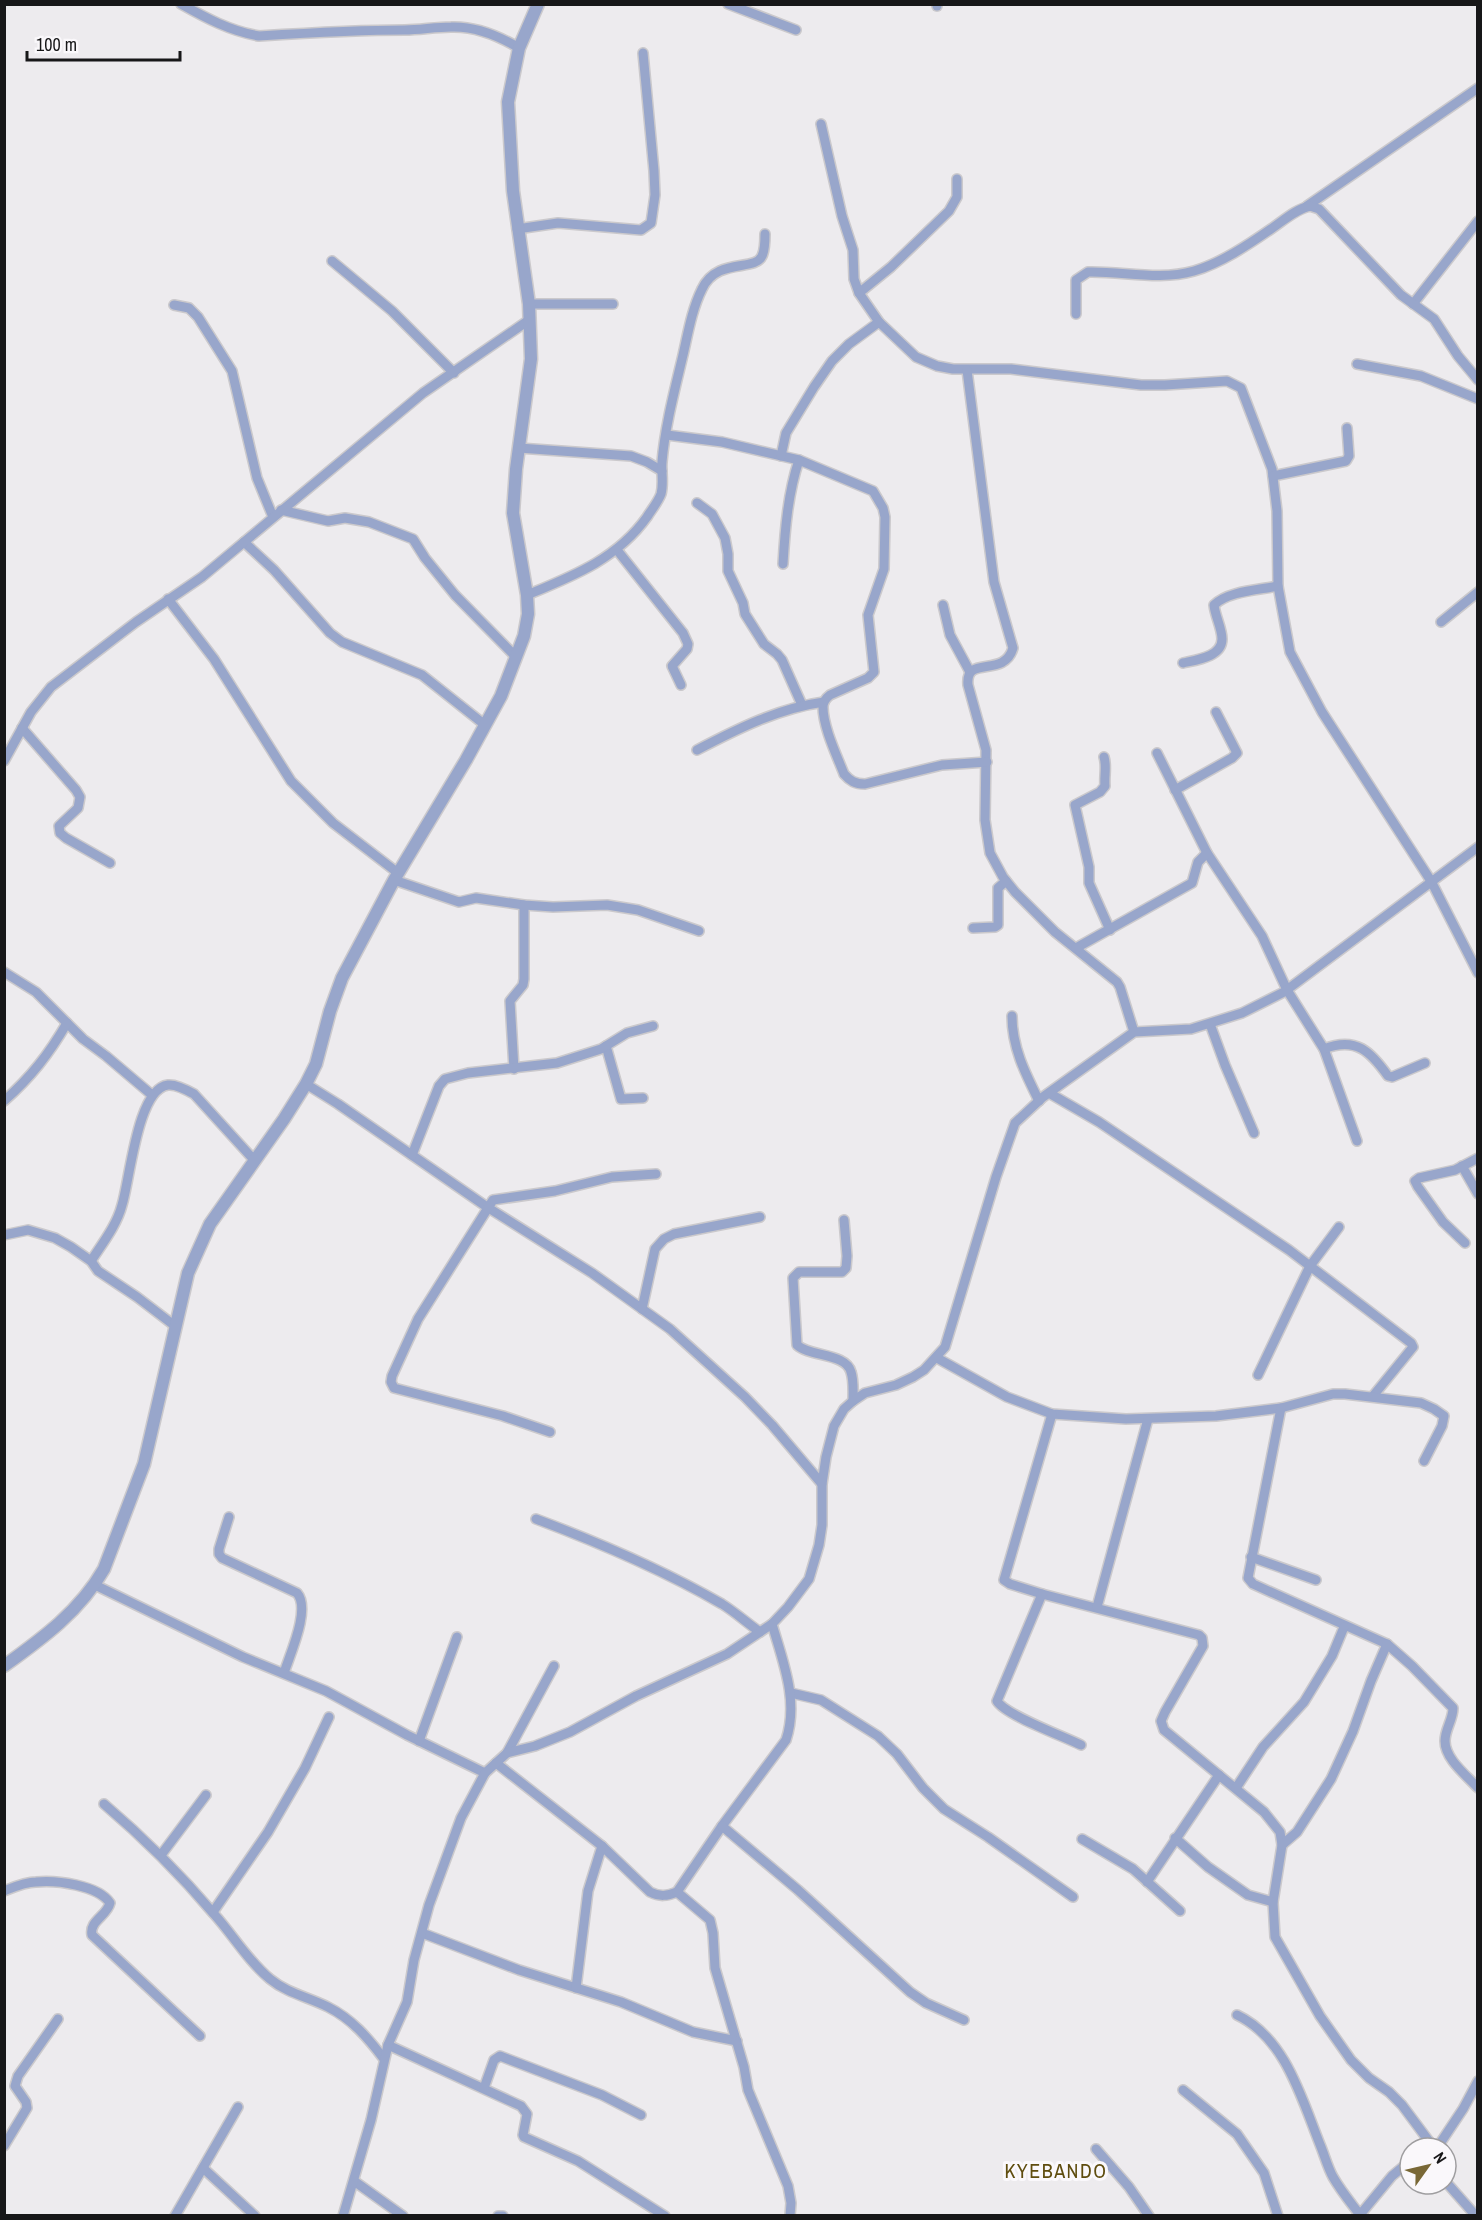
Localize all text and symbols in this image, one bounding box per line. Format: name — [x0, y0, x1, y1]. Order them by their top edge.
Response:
scale bar — [27, 24, 180, 62]
text: 100 m — [36, 32, 77, 57]
north arrow — [1398, 2136, 1458, 2196]
text: N — [1429, 2148, 1452, 2168]
district label: KYEBANDO — [1004, 2157, 1108, 2184]

